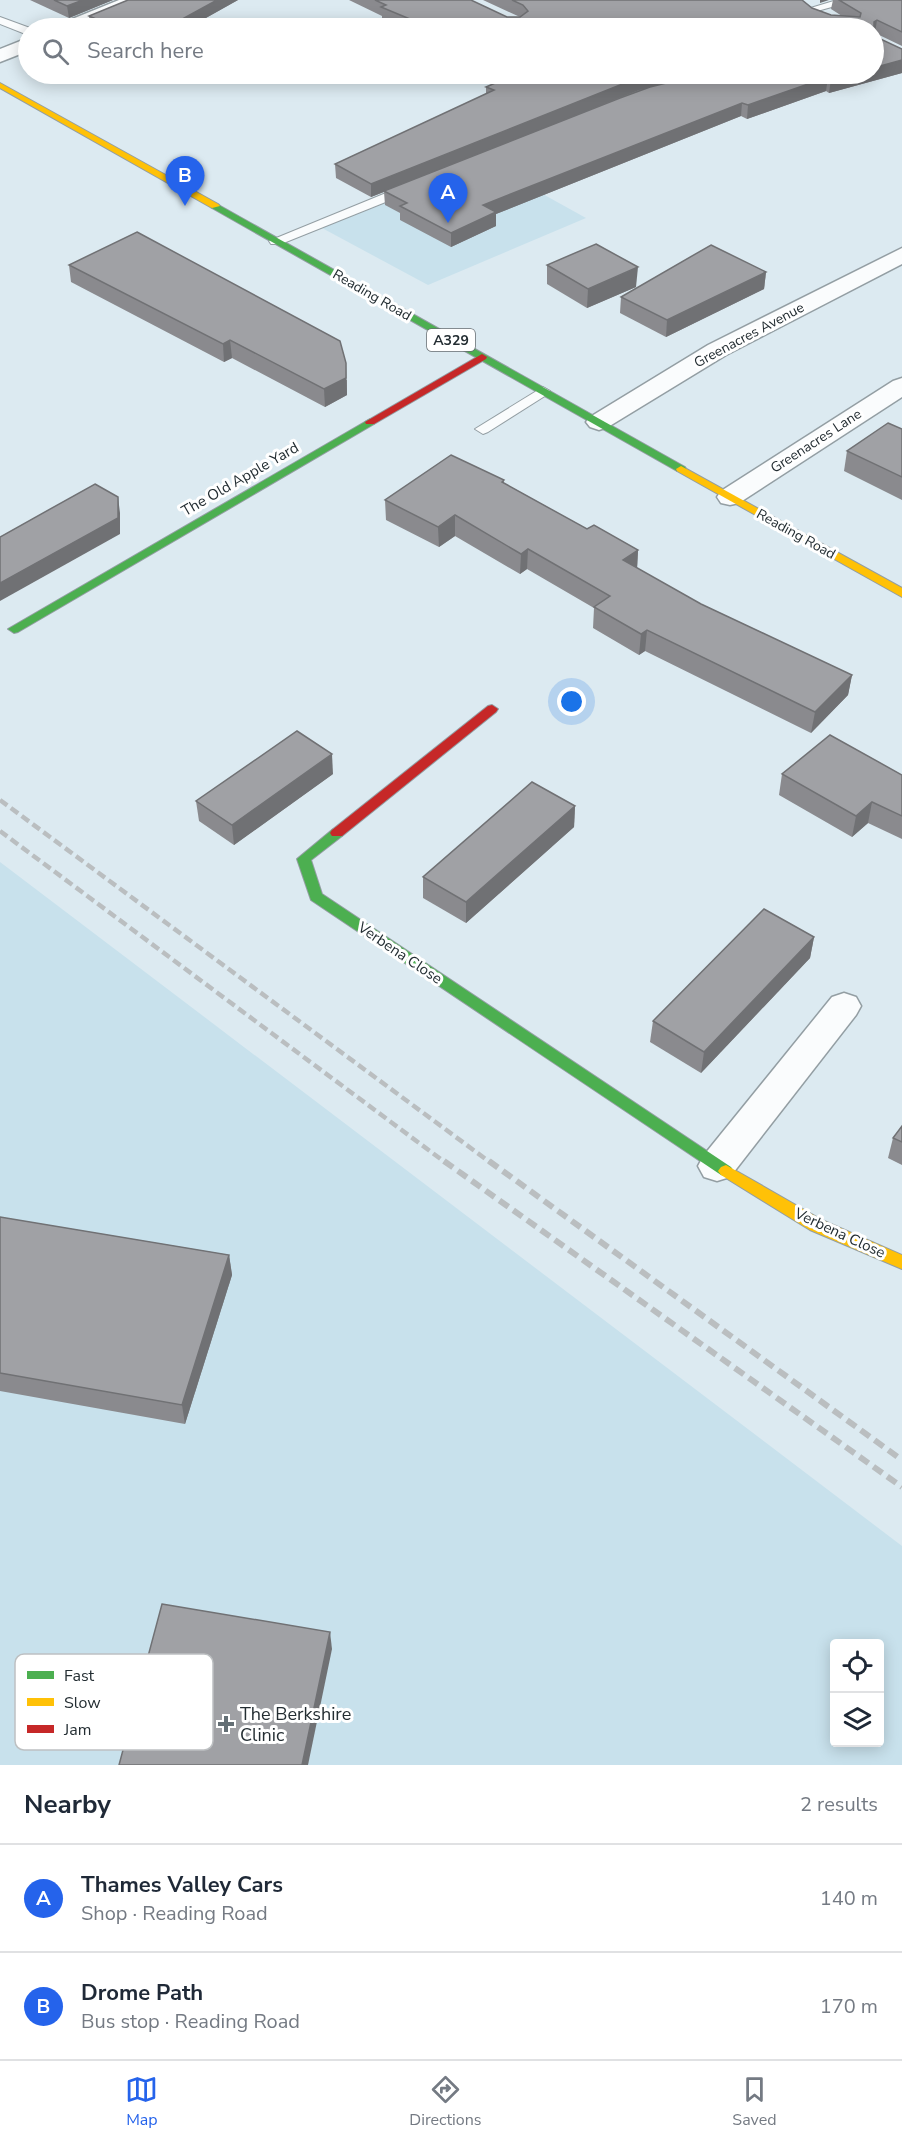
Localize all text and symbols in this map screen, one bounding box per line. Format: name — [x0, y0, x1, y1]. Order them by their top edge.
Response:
search box — [18, 18, 884, 84]
icon: search — [39, 35, 72, 68]
text: Search here — [87, 36, 204, 66]
pin: B — [166, 156, 204, 206]
pin: A — [428, 174, 468, 223]
street label: Reading Road — [329, 265, 415, 325]
street label: Greenacres Avenue — [691, 298, 807, 372]
road number: A329 — [427, 329, 475, 351]
street label: Greenacres Lane — [767, 404, 865, 478]
street label: The Old Apple Yard — [178, 437, 302, 521]
street label: Reading Road — [753, 504, 839, 564]
your location — [557, 687, 586, 716]
street label: Verbena Close — [353, 917, 446, 989]
street label: Verbena Close — [791, 1203, 889, 1263]
map controls — [830, 1639, 884, 1747]
button: locate — [830, 1639, 884, 1693]
legend — [15, 1654, 213, 1750]
text: Fast — [64, 1665, 95, 1687]
text: Slow — [64, 1692, 101, 1714]
button: layers — [830, 1693, 884, 1747]
place label: The Berkshire Clinic — [240, 1702, 351, 1747]
marker: The Berkshire Clinic — [217, 1715, 235, 1733]
text: Jam — [63, 1719, 91, 1741]
text: Nearby — [24, 1787, 111, 1822]
text: 2 results — [800, 1791, 878, 1818]
text: Thames Valley Cars — [81, 1870, 283, 1900]
text: A — [36, 1885, 51, 1912]
text: 140 m — [820, 1885, 878, 1912]
text: Shop · Reading Road — [81, 1900, 268, 1927]
text: Drome Path — [81, 1978, 203, 2008]
text: B — [37, 1993, 50, 2020]
text: 170 m — [820, 1993, 878, 2020]
text: Bus stop · Reading Road — [81, 2008, 300, 2035]
tab: Map — [125, 2073, 158, 2131]
tab: Directions — [409, 2073, 481, 2131]
tab: Saved — [732, 2073, 777, 2131]

